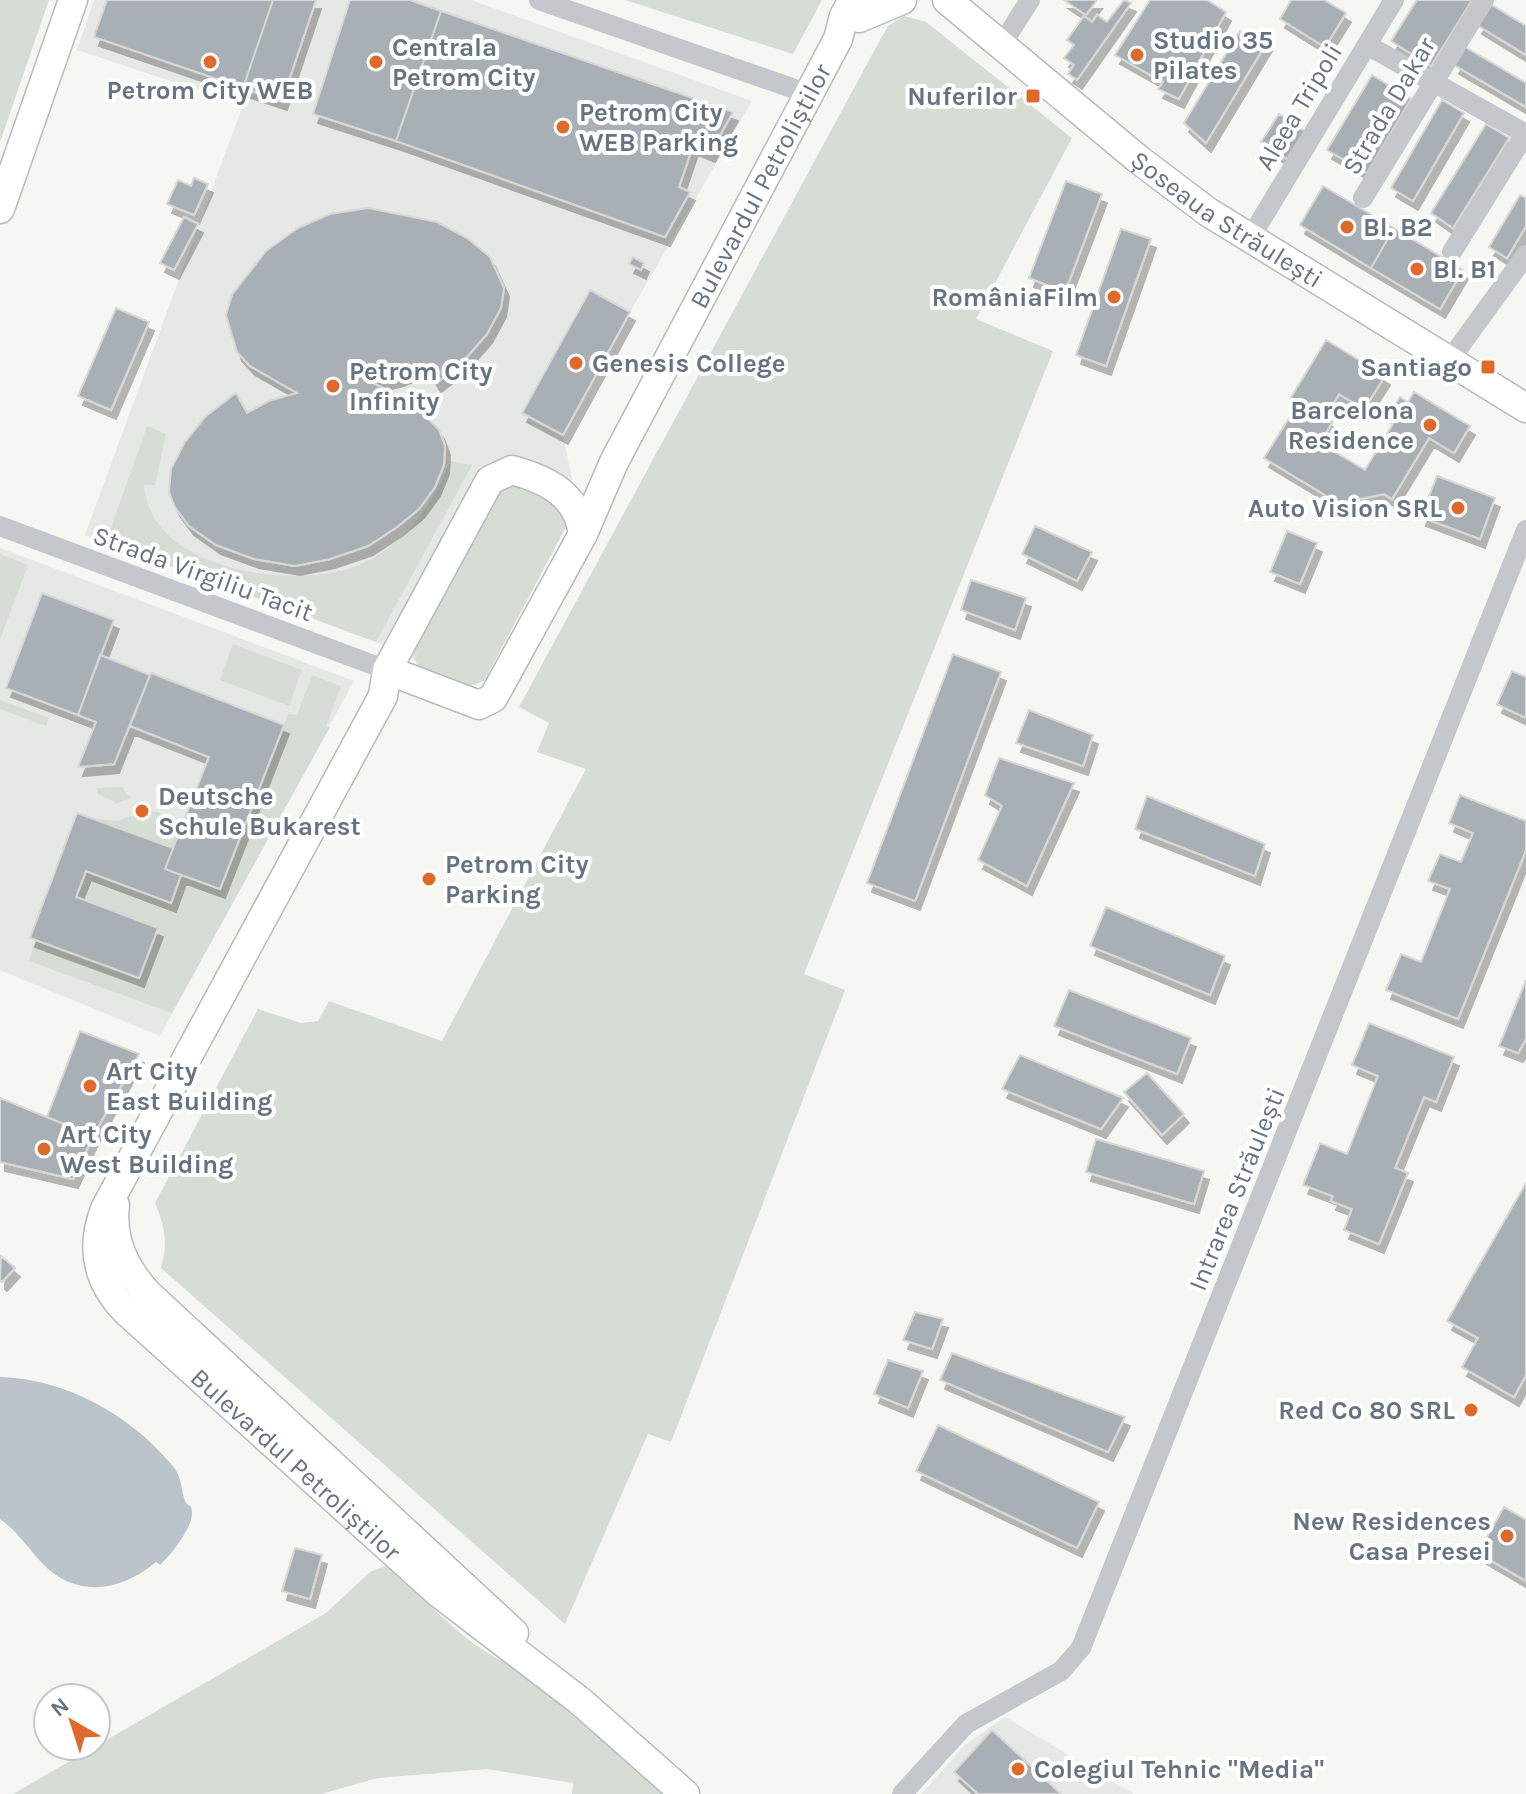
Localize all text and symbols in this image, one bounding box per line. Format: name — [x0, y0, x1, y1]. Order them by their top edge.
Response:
place label: Studio 35 Pilates — [1153, 25, 1273, 86]
street label: Strada Dakar — [1336, 31, 1442, 180]
place label: Centrala Petrom City — [392, 32, 536, 93]
street label: Aleea Tripoli — [1249, 38, 1349, 176]
marker: Studio 35 Pilates — [1128, 46, 1146, 64]
marker: Petrom City WEB — [201, 53, 219, 71]
marker: Centrala Petrom City — [367, 53, 385, 71]
street label: Bulevardul Petroliștilor — [683, 58, 838, 313]
place label: Petrom City WEB — [107, 75, 313, 106]
place label: Nuferilor — [907, 81, 1018, 112]
marker: Nuferilor — [1024, 87, 1042, 105]
place label: Petrom City WEB Parking — [579, 97, 738, 158]
marker: Petrom City WEB Parking — [554, 118, 572, 136]
street label: Șoseaua Străulești — [1125, 144, 1328, 294]
place label: Bl. B2 — [1363, 212, 1433, 243]
marker: Bl. B2 — [1338, 218, 1356, 236]
place label: Bl. B1 — [1433, 254, 1496, 285]
marker: Bl. B1 — [1408, 260, 1426, 278]
place label: RomâniaFilm — [931, 282, 1098, 313]
marker: RomâniaFilm — [1105, 288, 1123, 306]
place label: Genesis College — [592, 348, 786, 379]
place label: Santiago — [1360, 352, 1472, 383]
marker: Genesis College — [567, 354, 585, 372]
place label: Petrom City Infinity — [349, 356, 493, 417]
marker: Santiago — [1479, 358, 1497, 376]
marker: Petrom City Infinity — [324, 377, 342, 395]
place label: Barcelona Residence — [1288, 395, 1414, 456]
marker: Barcelona Residence — [1421, 416, 1439, 434]
place label: Auto Vision SRL — [1248, 493, 1442, 524]
marker: Auto Vision SRL — [1449, 499, 1467, 517]
street label: Strada Virgiliu Tacit — [89, 520, 317, 628]
place label: Deutsche Schule Bukarest — [158, 781, 361, 842]
marker: Deutsche Schule Bukarest — [133, 802, 151, 820]
place label: Petrom City Parking — [445, 849, 589, 910]
marker: Petrom City Parking — [420, 870, 438, 888]
place label: Art City East Building — [106, 1056, 272, 1117]
marker: Art City East Building — [81, 1077, 99, 1095]
street label: Intrarea Străulești — [1182, 1083, 1292, 1295]
place label: Art City West Building — [60, 1119, 233, 1180]
marker: Art City West Building — [35, 1140, 53, 1158]
street label: Bulevardul Petroliștilor — [184, 1361, 408, 1567]
place label: Red Co 80 SRL — [1278, 1395, 1455, 1426]
marker: Red Co 80 SRL — [1462, 1401, 1480, 1419]
place label: New Residences Casa Presei — [1292, 1506, 1491, 1567]
marker: New Residences Casa Presei — [1498, 1527, 1516, 1545]
north arrow — [32, 1682, 112, 1762]
text: N — [46, 1692, 74, 1722]
place label: Colegiul Tehnic "Media" — [1034, 1754, 1324, 1785]
marker: Colegiul Tehnic "Media" — [1009, 1760, 1027, 1778]

